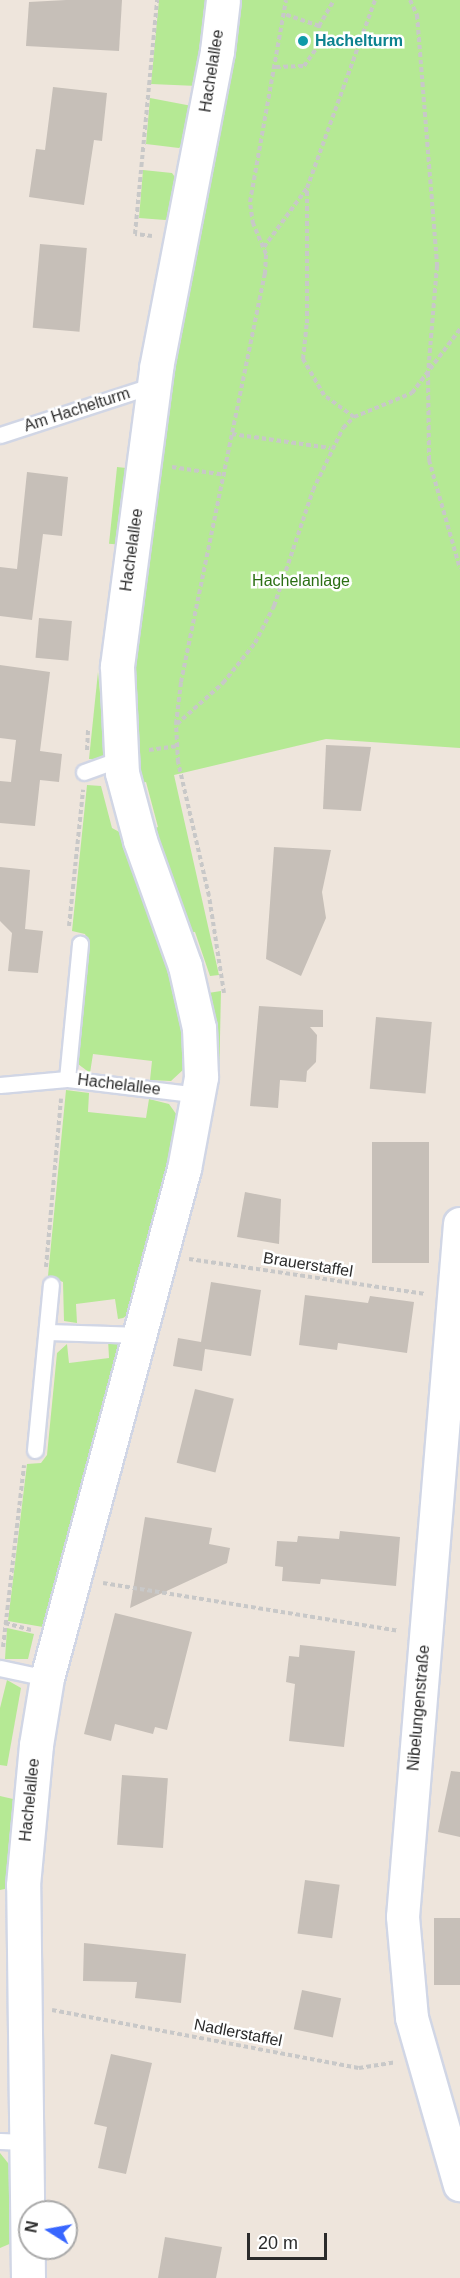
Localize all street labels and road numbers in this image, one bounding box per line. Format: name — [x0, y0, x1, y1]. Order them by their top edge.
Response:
street label: Hachelallee — [196, 28, 228, 114]
street label: Am Hachelturm — [22, 384, 132, 436]
street label: Hachelallee — [117, 507, 147, 593]
street label: Hachelallee — [76, 1070, 162, 1100]
street label: Brauerstaffel — [262, 1248, 354, 1282]
street label: Nibelungenstraße — [404, 1644, 434, 1772]
street label: Hachelallee — [16, 1757, 44, 1843]
street label: Nadlerstaffel — [192, 2015, 284, 2051]

